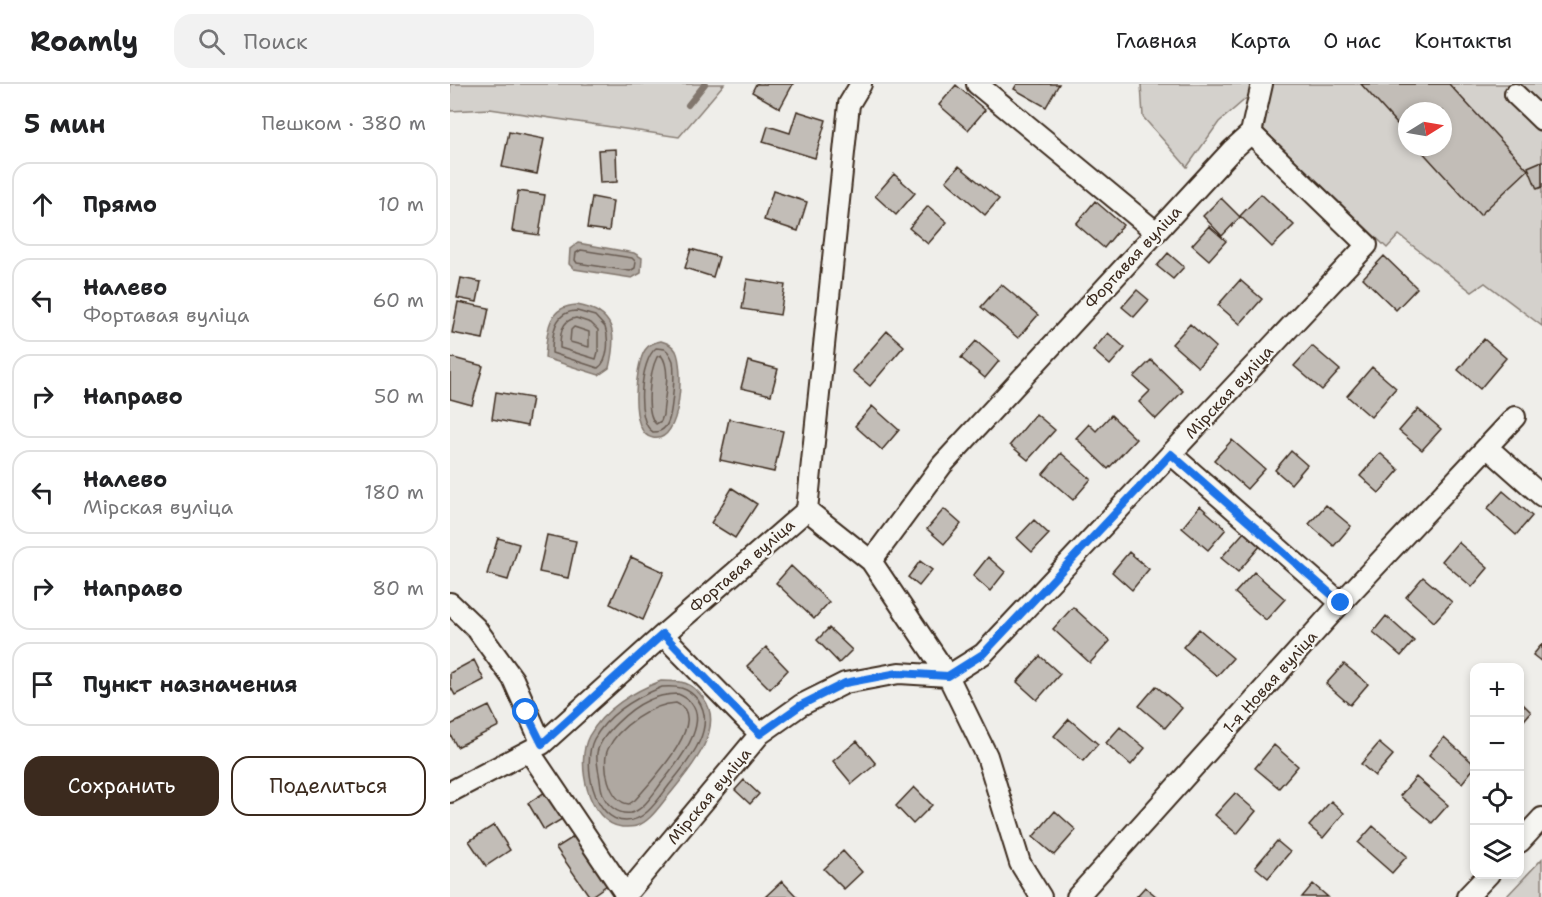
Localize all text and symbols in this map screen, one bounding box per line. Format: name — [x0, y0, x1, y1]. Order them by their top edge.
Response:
search box — [174, 14, 594, 68]
text: Roamly — [30, 22, 138, 60]
icon: search — [195, 25, 228, 58]
text: Поиск — [243, 27, 308, 56]
text: Главная — [1116, 27, 1197, 55]
text: Карта — [1230, 27, 1290, 55]
text: О нас — [1323, 27, 1381, 55]
text: Контакты — [1414, 27, 1512, 55]
north arrow — [1398, 102, 1452, 156]
text: 5 мин — [24, 106, 105, 141]
text: Пешком · 380 m — [262, 110, 426, 136]
icon: ahead — [26, 188, 59, 221]
text: Прямо — [83, 190, 157, 219]
text: 10 m — [378, 191, 424, 217]
street label: Фортавая вуліца — [1080, 201, 1186, 313]
text: Налево — [83, 273, 167, 302]
icon: left — [26, 284, 59, 317]
text: 60 m — [372, 287, 424, 313]
text: Фортавая вуліца — [83, 302, 249, 328]
street label: Мірская вуліца — [1180, 341, 1278, 443]
icon: right — [26, 380, 59, 413]
text: Направо — [83, 382, 183, 411]
text: 50 m — [374, 383, 424, 409]
text: Налево — [83, 465, 167, 494]
icon: left — [26, 476, 59, 509]
text: 180 m — [364, 479, 424, 505]
text: Мірская вуліца — [83, 494, 233, 520]
street label: Фортавая вуліца — [685, 514, 799, 618]
icon: right — [26, 572, 59, 605]
text: Направо — [83, 574, 183, 603]
text: 80 m — [372, 575, 424, 601]
route end — [1327, 589, 1353, 615]
street label: 1-я Новая вуліца — [1218, 626, 1322, 738]
map controls — [1470, 663, 1524, 879]
button: + — [1470, 663, 1524, 717]
icon: arrive — [26, 668, 59, 701]
text: Пункт назначения — [83, 670, 297, 699]
route start — [512, 698, 538, 724]
button: − — [1470, 717, 1524, 771]
street label: Мірская вуліца — [662, 743, 756, 849]
button: Сохранить — [24, 756, 219, 816]
button: Поделиться — [231, 756, 426, 816]
button: locate — [1470, 771, 1524, 825]
button: layers — [1470, 825, 1524, 879]

